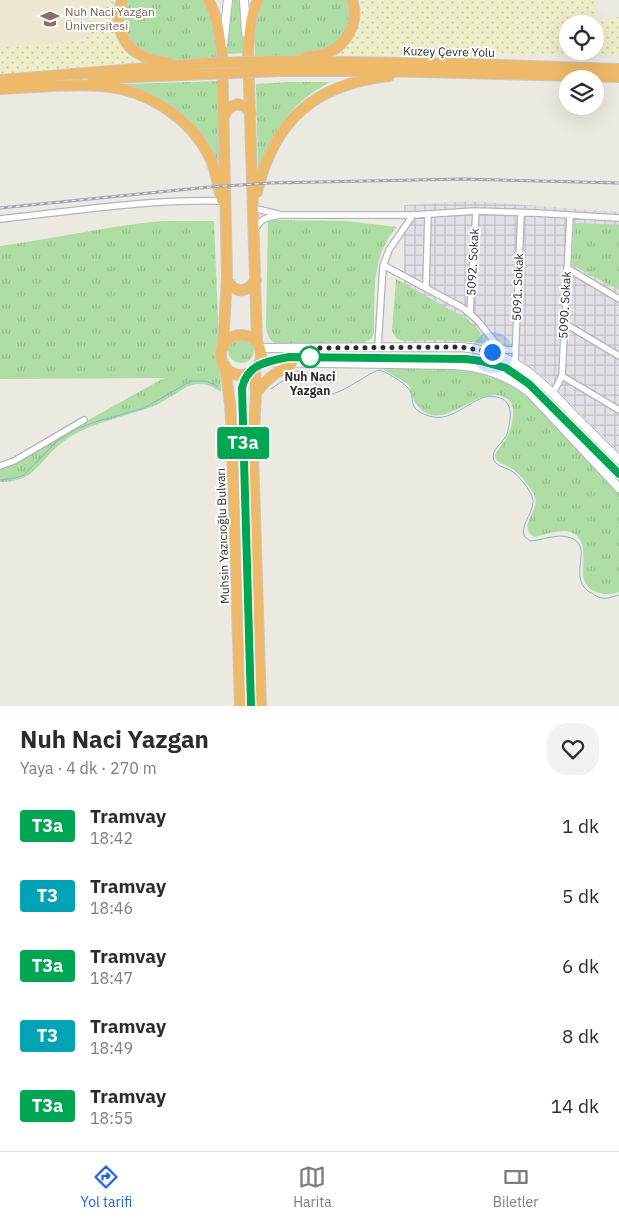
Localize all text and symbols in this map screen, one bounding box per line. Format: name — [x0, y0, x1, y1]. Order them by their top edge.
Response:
place label: Nuh Naci Yazgan Üniversitesi — [65, 4, 155, 33]
school or university icon: Nuh Naci Yazgan Üniversitesi — [39, 8, 61, 30]
map controls — [559, 15, 604, 115]
button: locate — [559, 15, 604, 60]
street label: Kuzey Çevre Yolu — [403, 43, 495, 60]
button: layers — [559, 70, 604, 115]
street label: 5092. Sokak — [463, 227, 482, 296]
street label: 5091. Sokak — [509, 252, 526, 321]
street label: 5090. Sokak — [555, 270, 574, 339]
your location — [480, 340, 505, 365]
marker: Nuh Naci Yazgan — [299, 346, 321, 368]
place label: Nuh Naci Yazgan — [285, 369, 335, 398]
line badge: T3a — [214, 427, 272, 459]
text: T3a — [227, 431, 259, 454]
street label: Muhsin Yazıcıoğlu Bulvarı — [213, 468, 232, 604]
text: Nuh Naci Yazgan — [20, 723, 209, 755]
button: heart — [547, 723, 599, 775]
text: Yaya · 4 dk · 270 m — [20, 758, 157, 778]
text: Tramvay — [90, 804, 166, 828]
text: T3a — [32, 814, 63, 837]
text: 1 dk — [562, 814, 599, 838]
text: 18:42 — [90, 828, 133, 848]
text: Tramvay — [90, 874, 166, 898]
text: T3 — [37, 884, 58, 907]
text: 5 dk — [562, 884, 599, 908]
text: 18:46 — [90, 898, 133, 918]
text: Tramvay — [90, 944, 166, 968]
text: T3a — [32, 954, 63, 977]
text: 6 dk — [562, 954, 599, 978]
text: 18:47 — [90, 968, 133, 988]
text: Tramvay — [90, 1014, 166, 1038]
text: T3 — [37, 1024, 58, 1047]
text: 8 dk — [562, 1024, 599, 1048]
text: 18:49 — [90, 1038, 133, 1058]
text: Tramvay — [90, 1084, 166, 1108]
text: T3a — [32, 1094, 63, 1117]
text: 14 dk — [551, 1094, 599, 1118]
text: 18:55 — [90, 1108, 133, 1128]
tab: Yol tarifi — [81, 1163, 132, 1211]
tab: Harita — [293, 1163, 332, 1211]
tab: Biletler — [493, 1163, 538, 1211]

